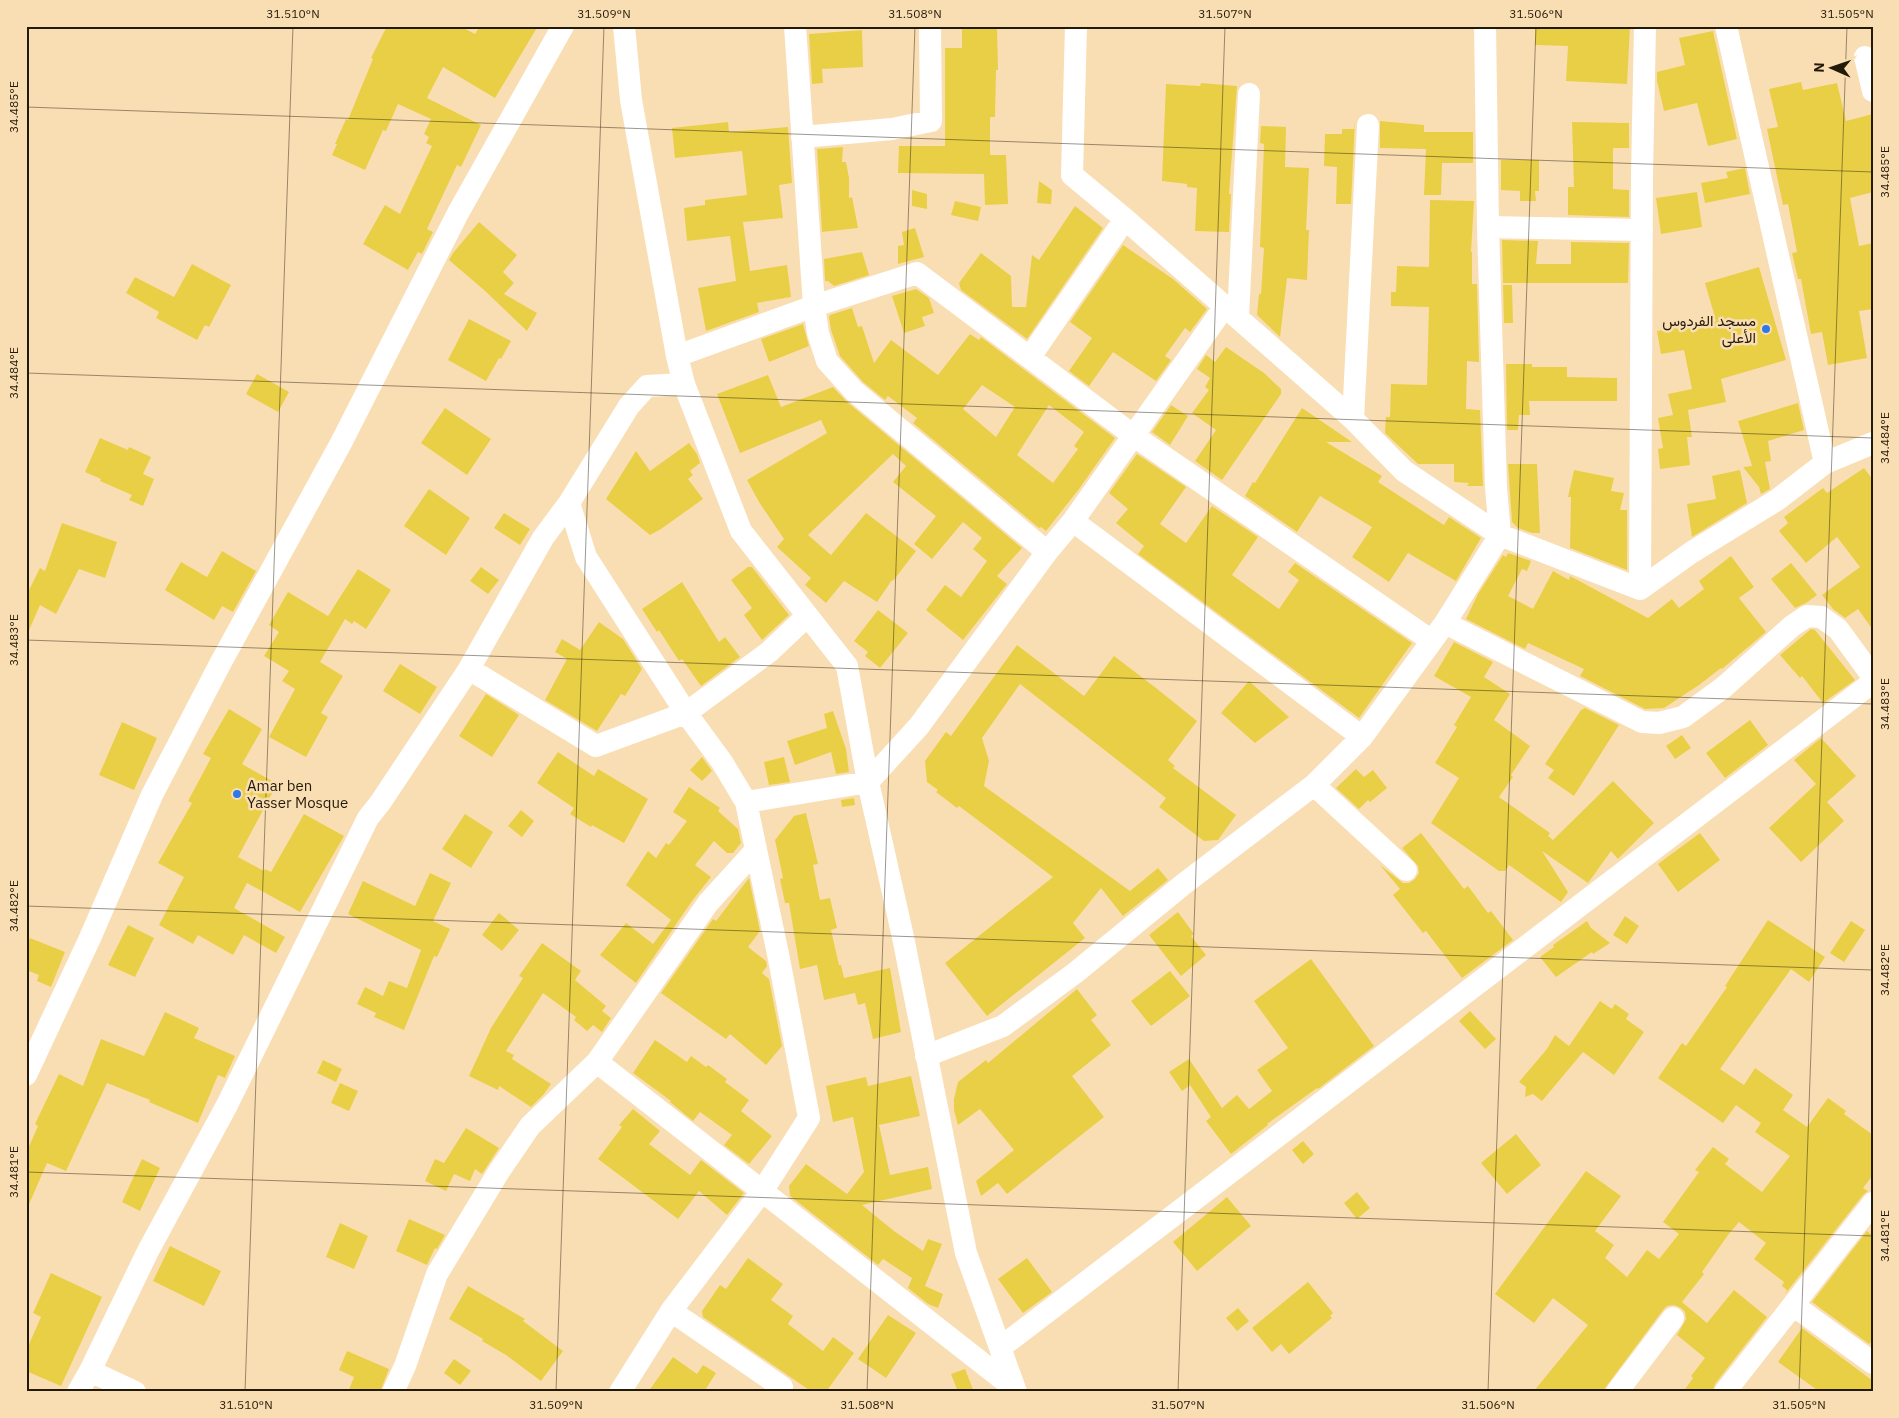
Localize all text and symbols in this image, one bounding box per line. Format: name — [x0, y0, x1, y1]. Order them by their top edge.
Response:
text: 31.510°N — [266, 6, 320, 21]
text: 31.509°N — [577, 6, 631, 21]
text: 31.508°N — [888, 6, 942, 21]
text: 31.507°N — [1198, 6, 1252, 21]
text: 31.506°N — [1509, 6, 1563, 21]
text: 31.505°N — [1820, 6, 1874, 21]
north arrow — [1806, 42, 1856, 92]
text: N — [1810, 62, 1828, 73]
text: 34.485°E — [6, 81, 21, 133]
text: 34.485°E — [1877, 146, 1892, 198]
place label: مسجد الفردوس الأعلى — [1662, 311, 1756, 348]
marker: مسجد الفردوس الأعلى — [1760, 323, 1772, 335]
text: 34.484°E — [6, 347, 21, 399]
text: 34.484°E — [1877, 412, 1892, 464]
text: 34.483°E — [6, 614, 21, 666]
text: 34.483°E — [1877, 678, 1892, 730]
place label: Amar ben Yasser Mosque — [247, 776, 348, 812]
marker: Amar ben Yasser Mosque — [231, 788, 243, 800]
text: 34.482°E — [6, 880, 21, 932]
text: 34.482°E — [1877, 944, 1892, 996]
text: 34.481°E — [6, 1146, 21, 1198]
text: 34.481°E — [1877, 1210, 1892, 1262]
text: 31.510°N — [219, 1397, 273, 1412]
text: 31.509°N — [529, 1397, 583, 1412]
text: 31.508°N — [840, 1397, 894, 1412]
text: 31.507°N — [1151, 1397, 1205, 1412]
text: 31.506°N — [1461, 1397, 1515, 1412]
text: 31.505°N — [1772, 1397, 1826, 1412]

